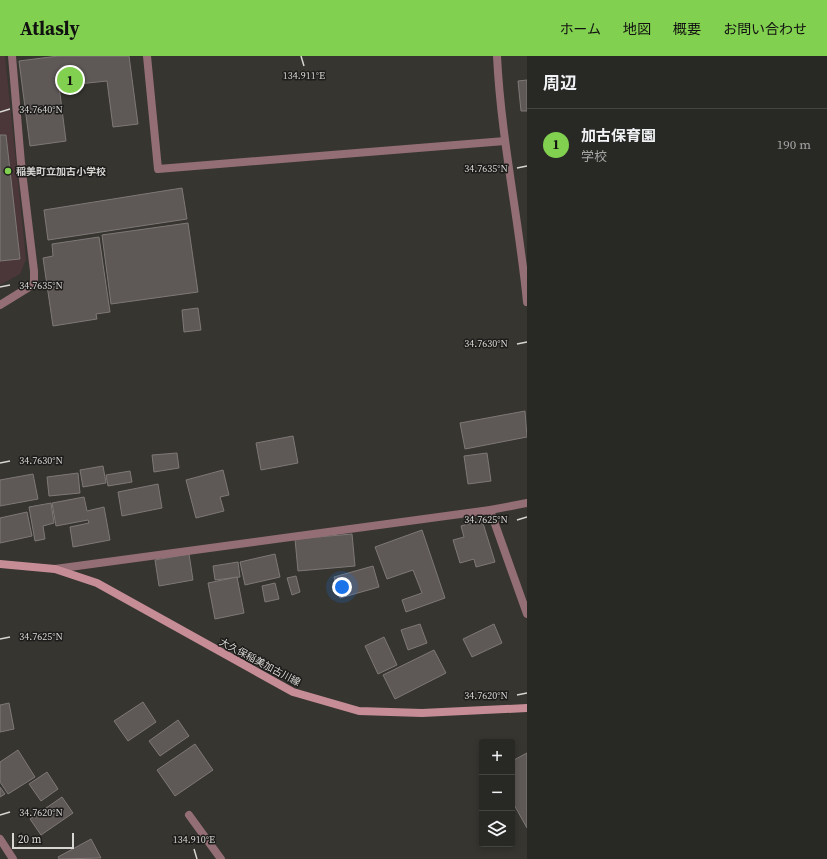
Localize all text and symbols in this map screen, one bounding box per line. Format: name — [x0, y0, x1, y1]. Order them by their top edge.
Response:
text: Atlasly — [20, 15, 80, 41]
text: ホーム — [559, 19, 601, 39]
text: 地図 — [623, 19, 651, 39]
text: 概要 — [673, 19, 701, 39]
text: お問い合わせ — [723, 19, 807, 39]
pin: 1 — [57, 65, 83, 95]
text: 134.911°E — [283, 69, 325, 82]
text: 周辺 — [543, 71, 577, 95]
text: 34.7640°N — [19, 103, 63, 116]
text: 加古保育園 — [581, 125, 656, 146]
text: 1 — [552, 136, 560, 153]
text: 190 m — [777, 136, 811, 153]
text: 学校 — [581, 148, 607, 165]
text: 34.7635°N — [464, 162, 508, 175]
place label: 稲美町立加古小学校 — [16, 165, 106, 178]
marker: 稲美町立加古小学校 — [3, 166, 13, 176]
text: 34.7635°N — [19, 279, 63, 292]
text: 34.7630°N — [464, 337, 508, 350]
text: 34.7630°N — [19, 454, 63, 467]
text: 34.7625°N — [464, 513, 508, 526]
your location — [332, 577, 352, 597]
text: 34.7625°N — [19, 630, 63, 643]
street label: 大久保稲美加古川線 — [217, 635, 303, 689]
text: 34.7620°N — [464, 689, 508, 702]
map controls — [479, 739, 515, 847]
button: + — [479, 739, 515, 775]
button: − — [479, 775, 515, 811]
text: 34.7620°N — [19, 806, 63, 819]
button: layers — [479, 811, 515, 847]
scale bar — [12, 831, 74, 850]
text: 20 m — [18, 832, 41, 847]
text: 134.910°E — [173, 833, 215, 846]

